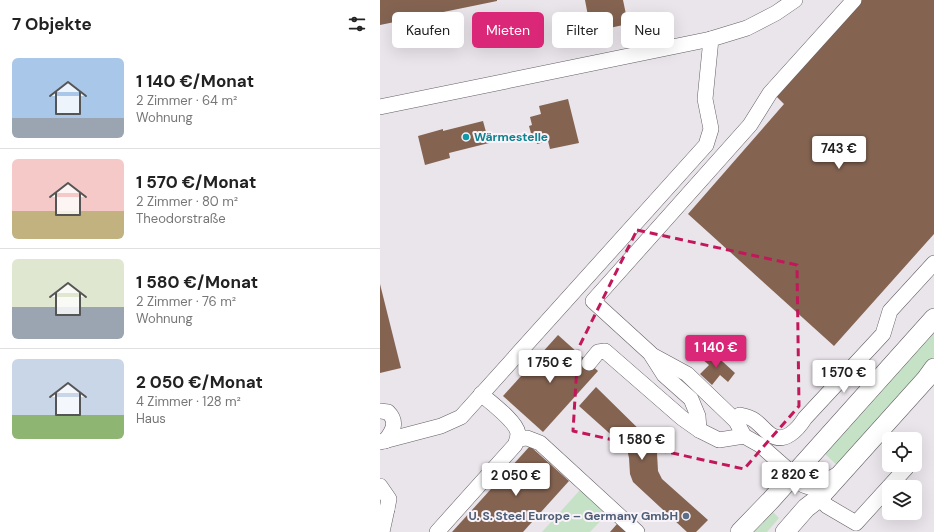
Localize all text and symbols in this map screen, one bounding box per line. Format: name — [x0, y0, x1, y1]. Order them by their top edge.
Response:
chip: Kaufen — [392, 12, 464, 48]
chip: Mieten — [472, 12, 544, 48]
chip: Filter — [552, 12, 613, 48]
chip: Neu — [621, 12, 674, 48]
text: 7 Objekte — [12, 13, 92, 35]
icon: filters — [346, 13, 368, 35]
text: 1 140 €/Monat — [136, 70, 254, 92]
icon: home — [44, 74, 92, 122]
text: 2 Zimmer · 64 m² — [136, 92, 237, 109]
text: Wohnung — [136, 109, 193, 126]
place label: Wärmestelle — [474, 129, 548, 145]
marker: Wärmestelle — [461, 132, 471, 142]
pin: 743 € — [811, 136, 867, 170]
text: 743 € — [821, 140, 857, 157]
text: 1 570 €/Monat — [136, 171, 256, 193]
icon: home — [44, 175, 92, 223]
text: 2 Zimmer · 80 m² — [136, 193, 238, 210]
text: Theodorstraße — [136, 210, 226, 227]
text: 1 580 €/Monat — [136, 271, 258, 293]
icon: home — [44, 275, 92, 323]
text: 2 Zimmer · 76 m² — [136, 293, 236, 310]
text: Wohnung — [136, 310, 193, 327]
pin: 1 140 € — [679, 335, 753, 369]
text: 1 140 € — [694, 339, 738, 356]
pin: 1 750 € — [513, 350, 587, 384]
text: 1 750 € — [527, 354, 573, 371]
pin: 1 570 € — [807, 360, 881, 394]
text: 1 570 € — [821, 364, 867, 381]
text: 2 050 €/Monat — [136, 371, 263, 393]
icon: home — [44, 375, 92, 423]
text: 4 Zimmer · 128 m² — [136, 393, 241, 410]
text: Haus — [136, 410, 166, 427]
pin: 1 580 € — [605, 427, 679, 461]
text: 1 580 € — [619, 431, 665, 448]
map controls — [882, 432, 922, 520]
button: locate — [882, 432, 922, 472]
pin: 2 820 € — [758, 462, 832, 496]
pin: 2 050 € — [479, 463, 553, 497]
text: 2 820 € — [771, 466, 819, 483]
text: 2 050 € — [491, 467, 541, 484]
button: layers — [882, 480, 922, 520]
place label: U. S. Steel Europe – Germany GmbH — [469, 508, 678, 524]
marker: U. S. Steel Europe – Germany GmbH — [681, 511, 691, 521]

